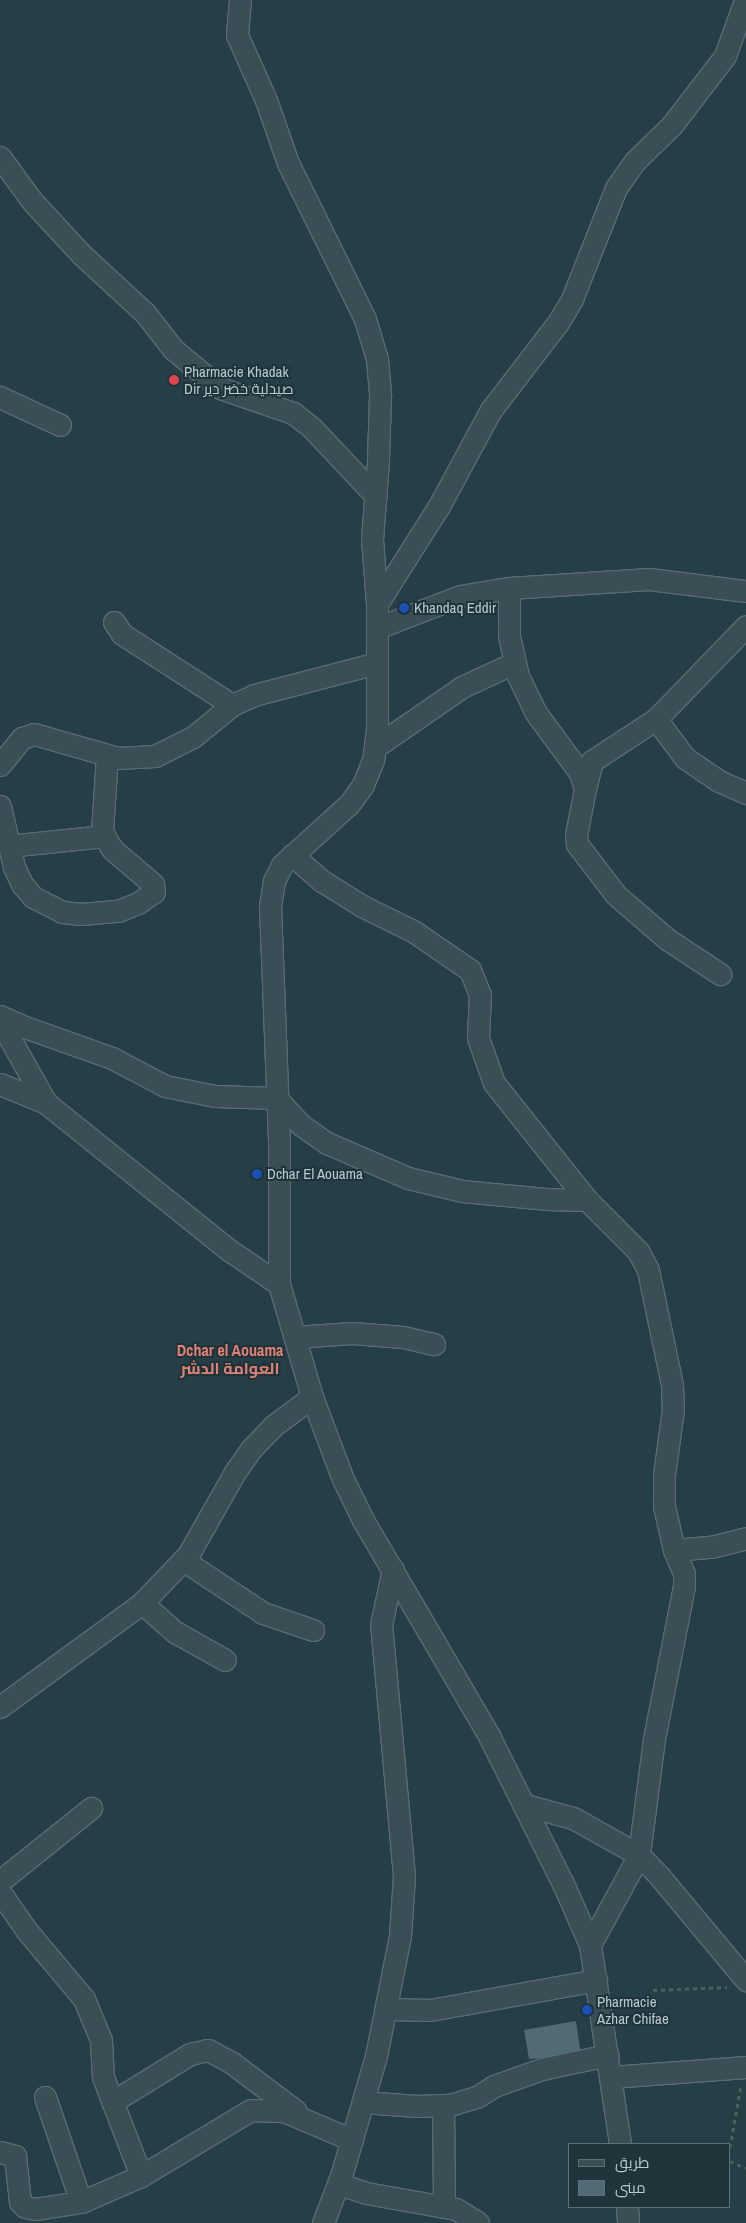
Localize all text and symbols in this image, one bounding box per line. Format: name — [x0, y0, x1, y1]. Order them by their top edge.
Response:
place label: Pharmacie Khadak Dir صيدلية خضر دير — [184, 362, 293, 397]
marker: Pharmacie Khadak Dir صيدلية خضر دير — [168, 374, 180, 386]
place label: Khandaq Eddir — [414, 599, 496, 617]
marker: Khandaq Eddir — [398, 602, 410, 614]
place label: Dchar El Aouama — [267, 1165, 363, 1183]
marker: Dchar El Aouama — [251, 1168, 263, 1180]
district label: Dchar el Aouama العوامة الدشر — [176, 1340, 284, 1378]
place label: Pharmacie Azhar Chifae — [597, 1992, 669, 2027]
marker: Pharmacie Azhar Chifae — [581, 2004, 593, 2016]
legend — [568, 2143, 731, 2208]
text: طريق — [615, 2152, 649, 2173]
text: مبنى — [615, 2177, 646, 2198]

